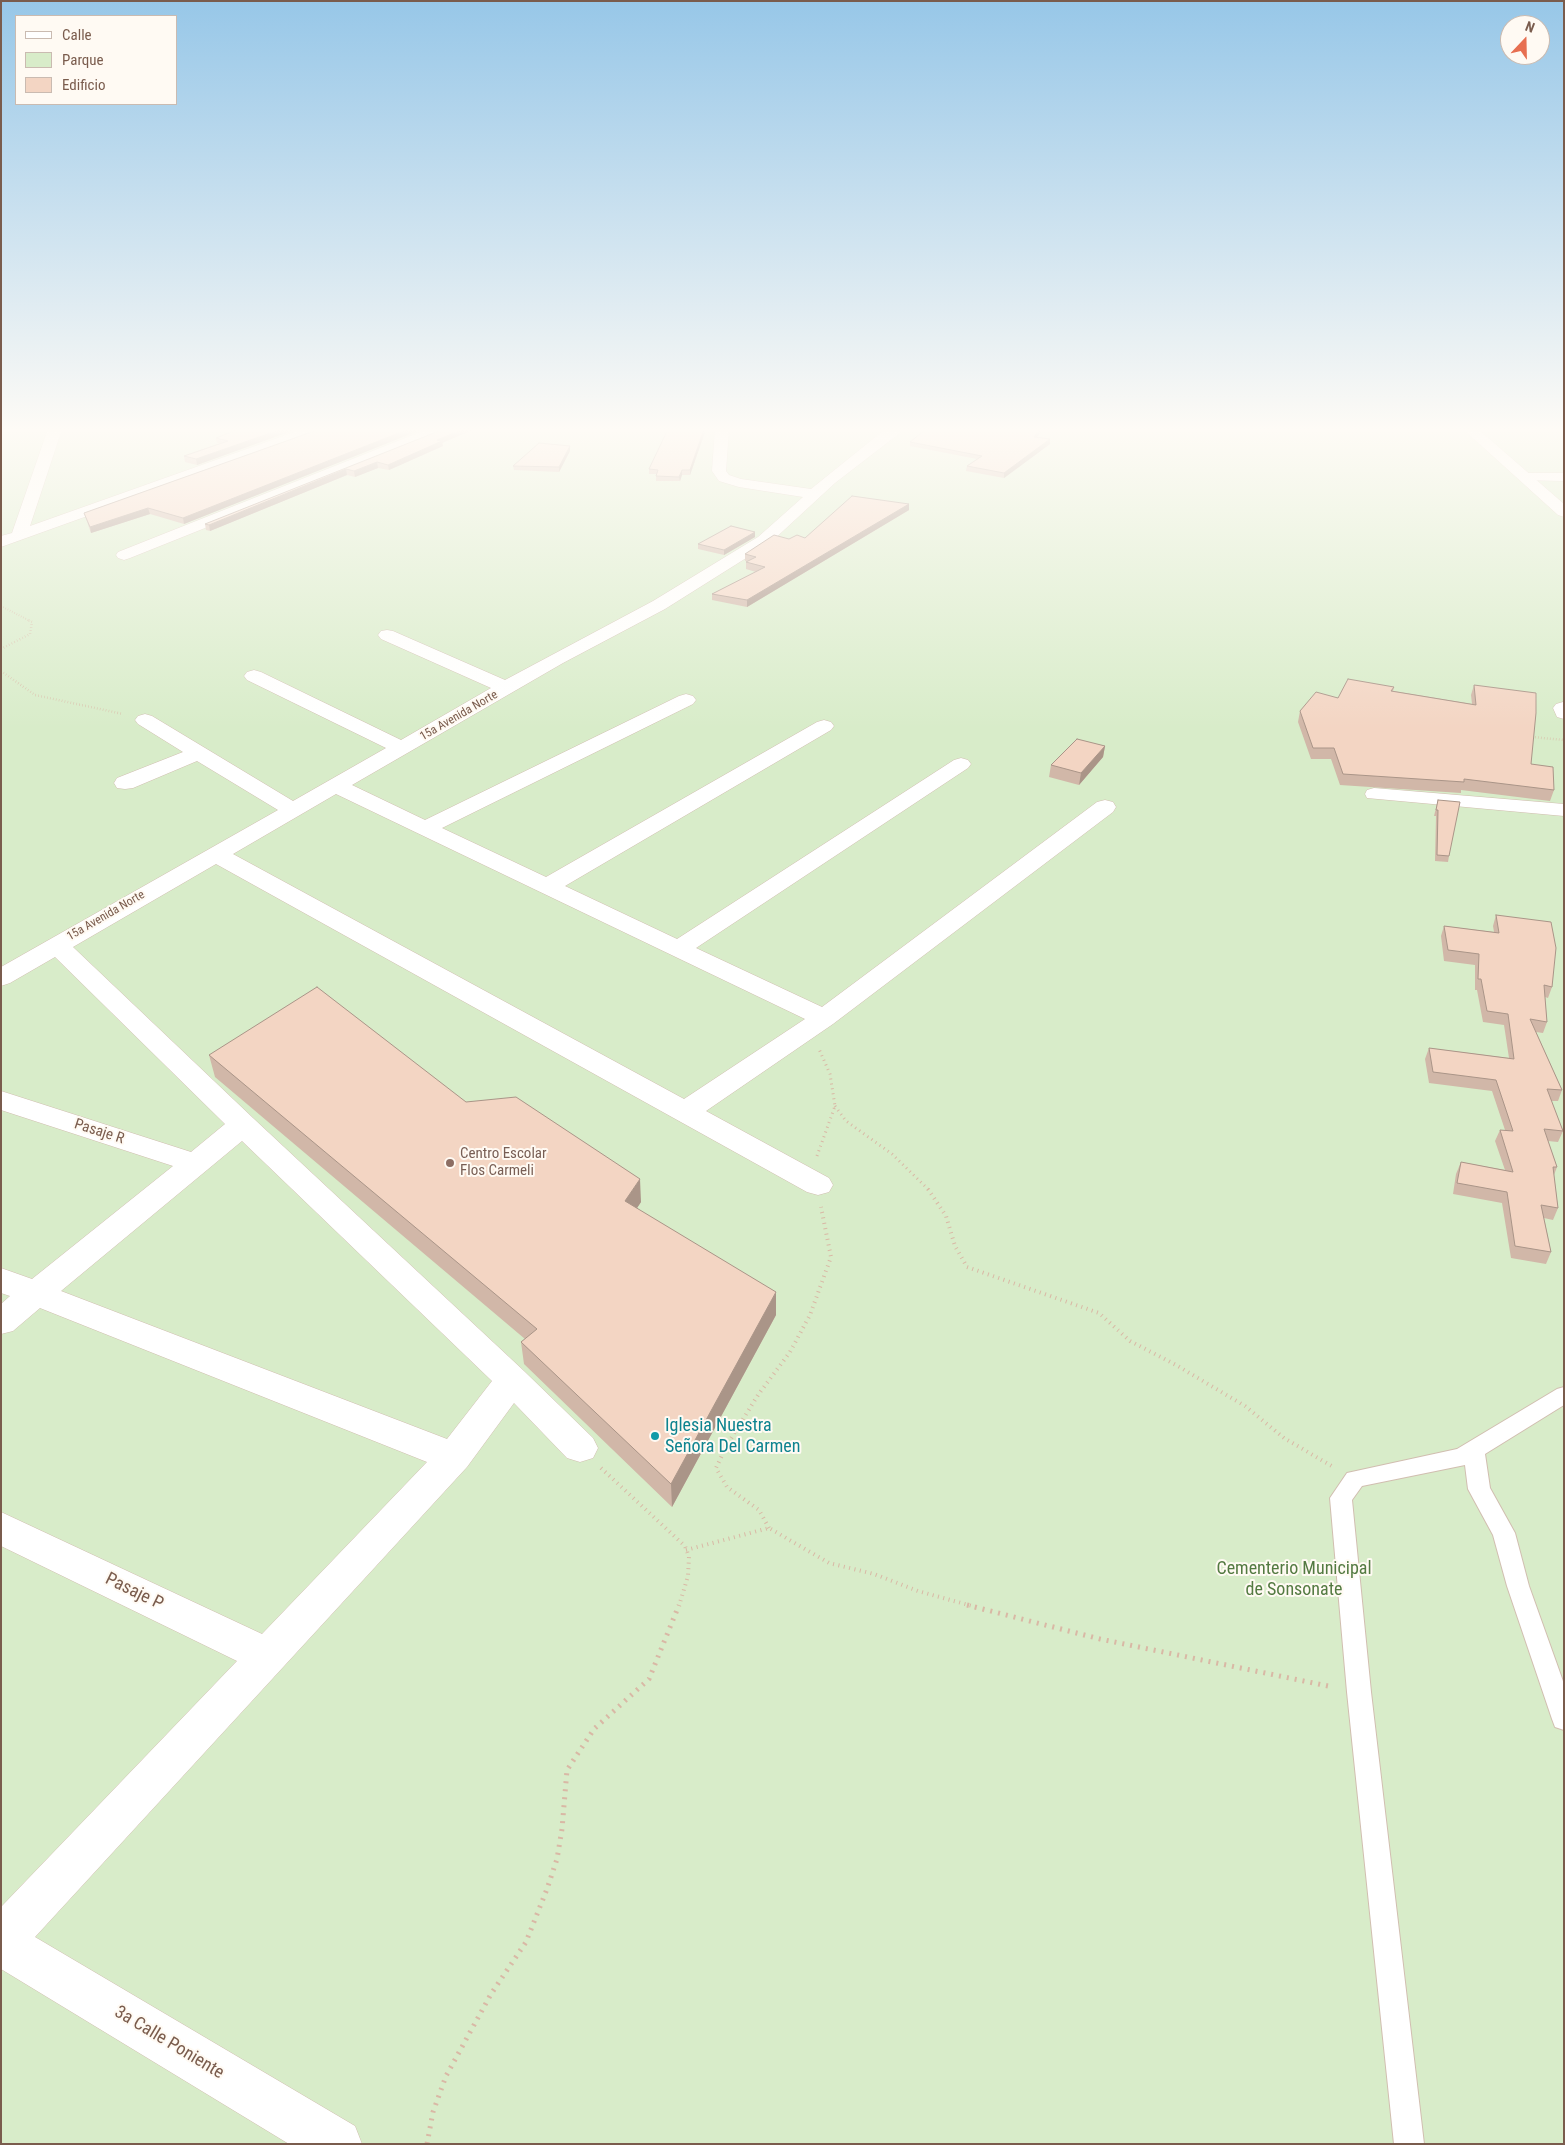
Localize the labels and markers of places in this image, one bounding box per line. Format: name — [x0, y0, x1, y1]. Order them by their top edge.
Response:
place label: Centro Escolar Flos Carmeli — [460, 1145, 547, 1180]
marker: Centro Escolar Flos Carmeli — [444, 1157, 456, 1169]
place label: Iglesia Nuestra Señora Del Carmen — [665, 1415, 800, 1458]
marker: Iglesia Nuestra Señora Del Carmen — [649, 1430, 661, 1442]

